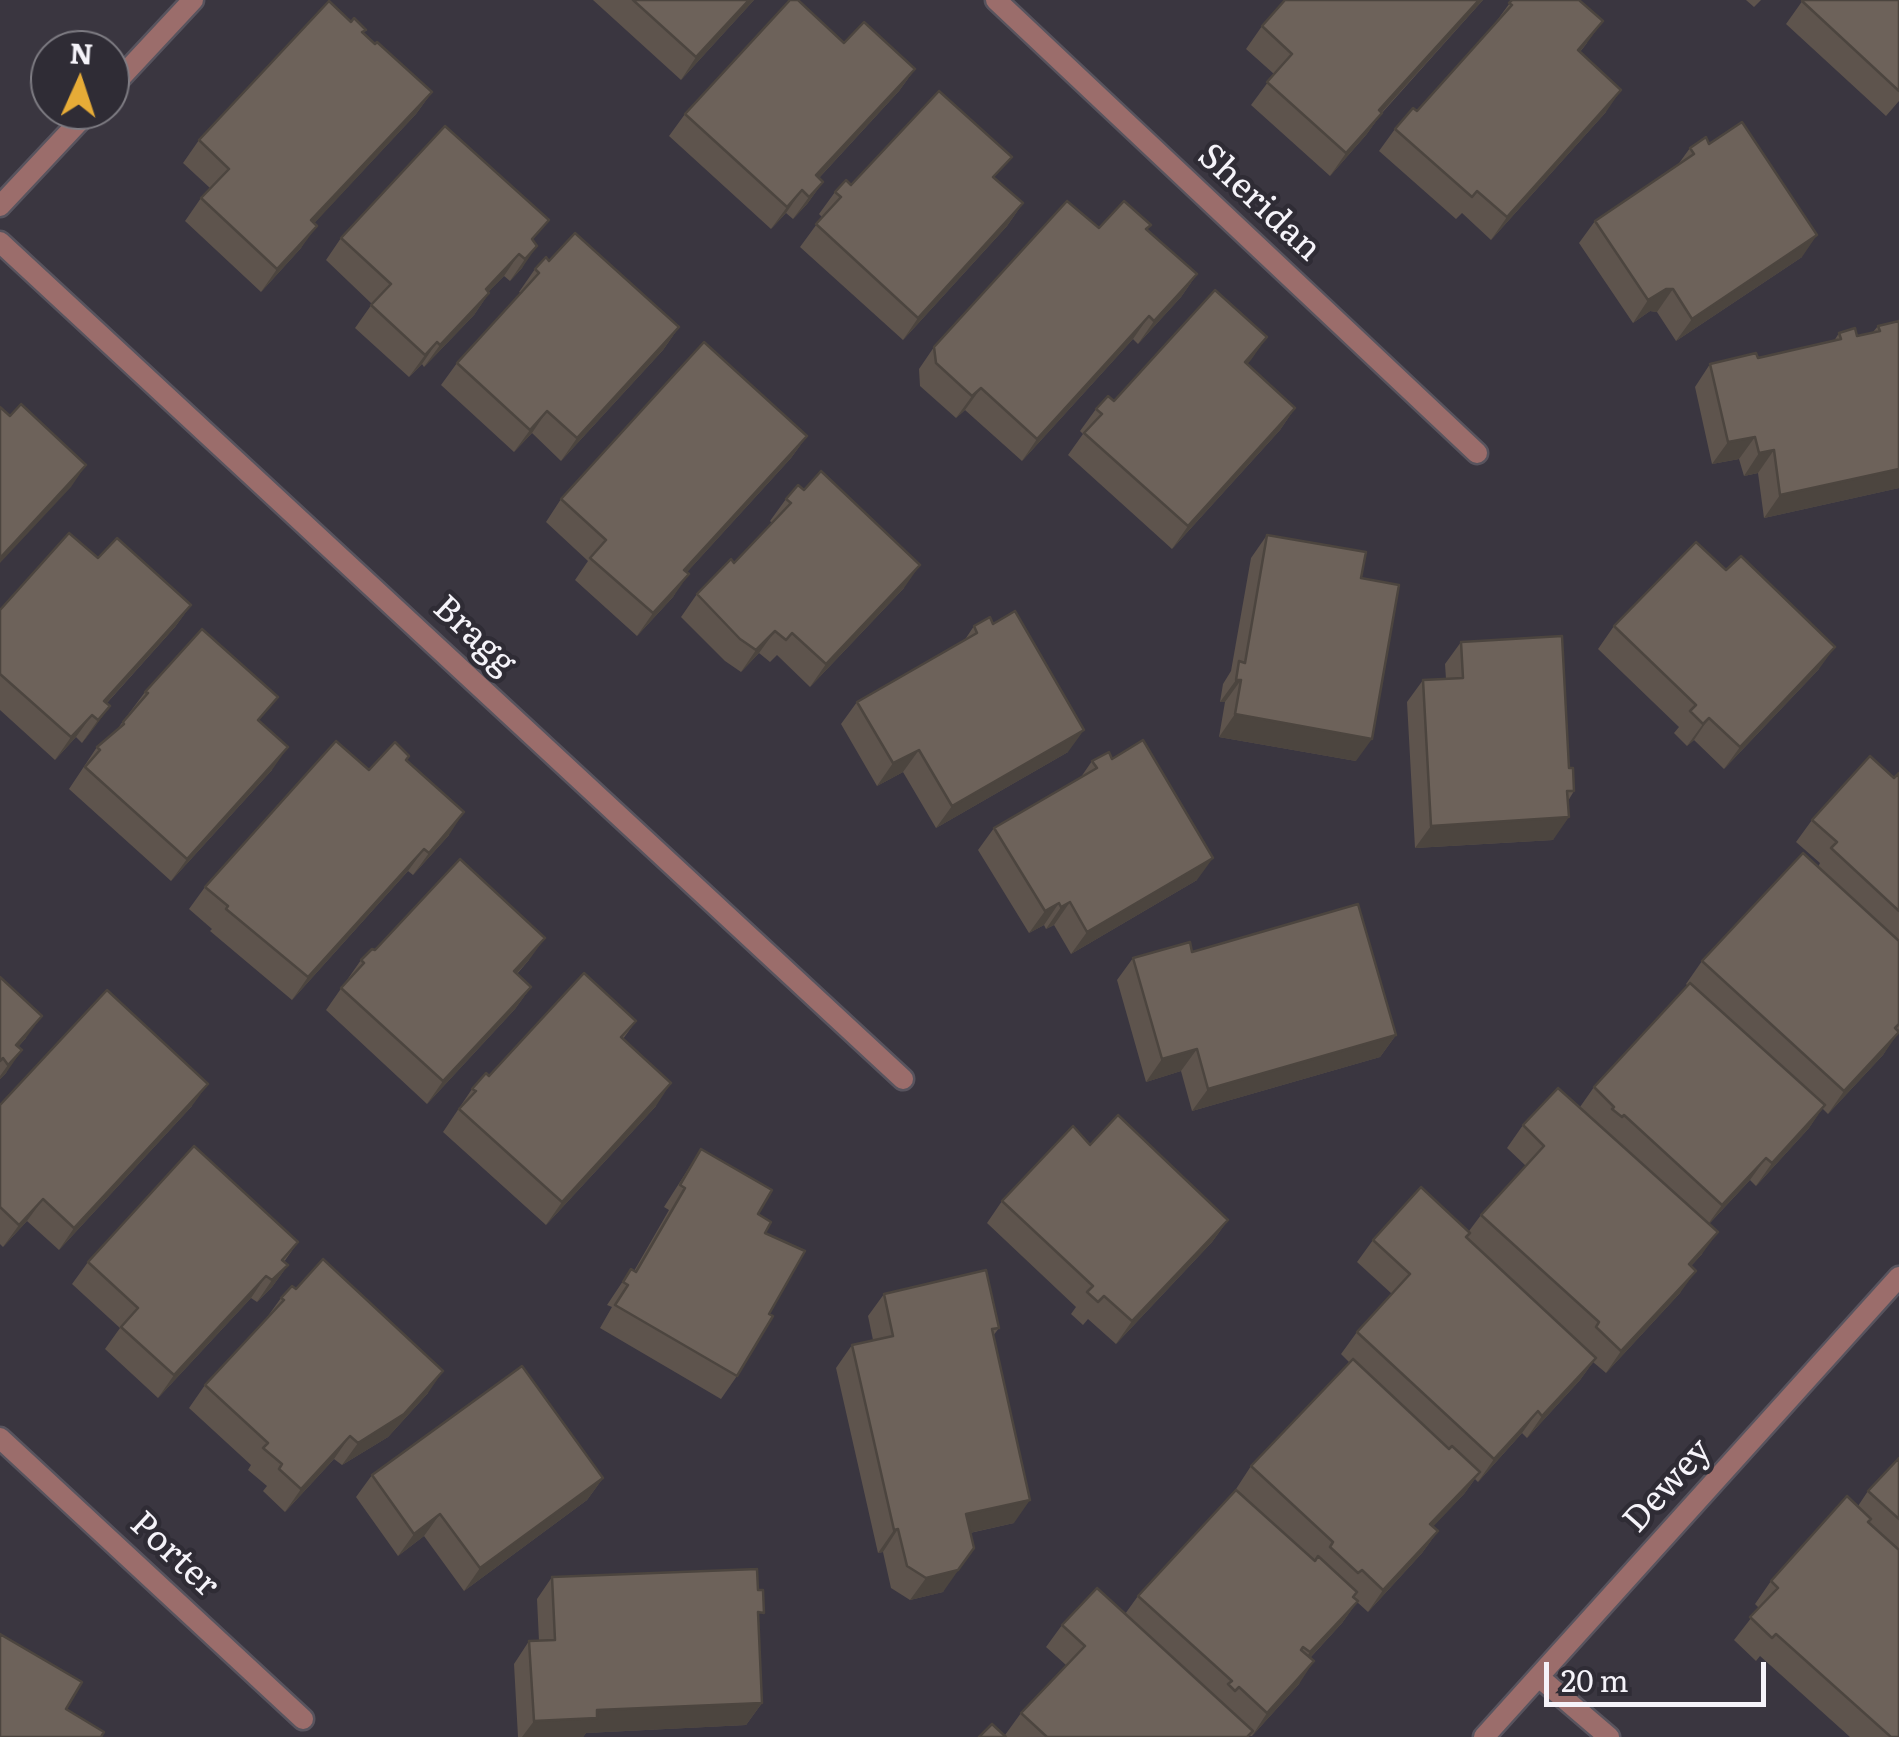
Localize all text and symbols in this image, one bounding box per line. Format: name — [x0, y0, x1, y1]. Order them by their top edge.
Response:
north arrow — [30, 30, 130, 130]
text: N — [69, 30, 94, 74]
street label: Sheridan — [1189, 135, 1329, 271]
street label: Bragg — [424, 587, 524, 685]
street label: Dewey — [1615, 1430, 1721, 1542]
street label: Porter — [121, 1503, 227, 1607]
scale bar — [1549, 1642, 1772, 1704]
text: 20 m — [1561, 1657, 1629, 1701]

